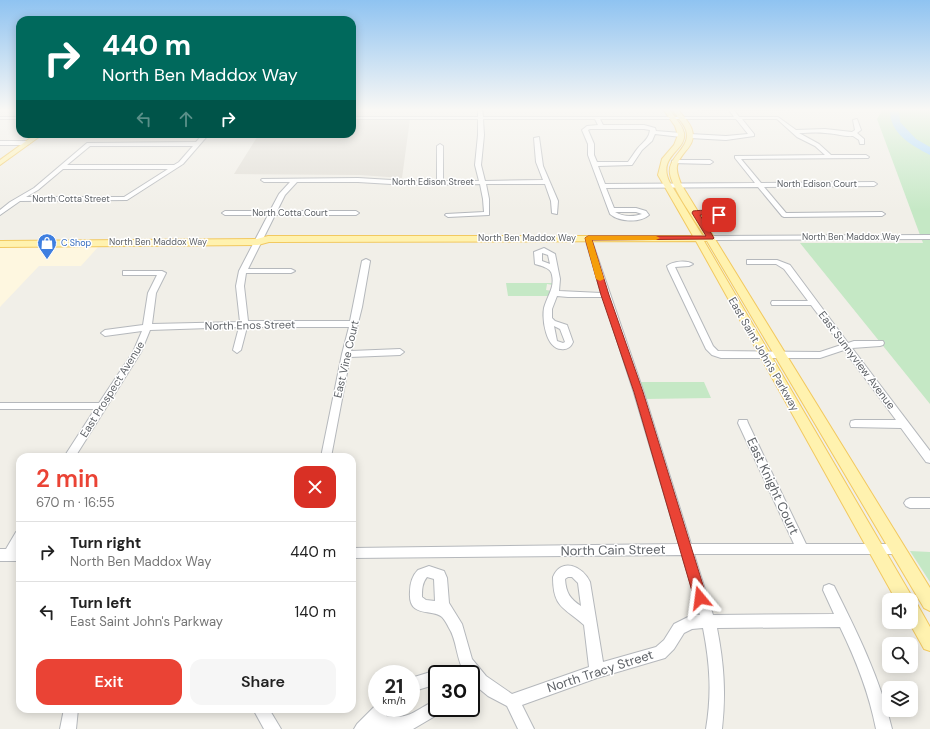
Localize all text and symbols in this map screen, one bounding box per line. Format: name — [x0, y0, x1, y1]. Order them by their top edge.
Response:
text: 440 m — [102, 27, 191, 64]
icon: right — [36, 32, 88, 84]
text: North Ben Maddox Way — [102, 63, 298, 87]
icon: left — [133, 108, 155, 130]
icon: ahead — [175, 108, 197, 130]
icon: right — [217, 108, 239, 130]
street label: North Edison Street — [392, 176, 474, 188]
street label: North Edison Court — [777, 178, 858, 190]
street label: North Cotta Street — [32, 193, 110, 205]
pin — [702, 198, 736, 232]
icon: arrive — [708, 204, 730, 226]
street label: North Cotta Court — [252, 207, 328, 219]
street label: North Ben Maddox Way — [802, 231, 900, 243]
shop icon: C Shop — [36, 232, 58, 260]
street label: North Ben Maddox Way — [478, 232, 576, 244]
street label: North Ben Maddox Way — [109, 236, 207, 248]
place label: C Shop — [61, 237, 92, 249]
street label: East Saint John's Parkway — [726, 294, 802, 414]
street label: East Sunnyview Avenue — [816, 308, 898, 412]
street label: North Enos Street — [205, 317, 295, 333]
street label: East Vine Court — [330, 319, 362, 399]
street label: East Prospect Avenue — [77, 338, 147, 440]
street label: East Knight Court — [743, 435, 803, 537]
text: 2 min — [36, 463, 99, 494]
button: close — [294, 466, 336, 508]
text: 670 m · 16:55 — [36, 494, 115, 511]
text: Turn right — [70, 533, 141, 553]
icon: right — [36, 541, 58, 563]
street label: North Cain Street — [560, 541, 666, 559]
text: 440 m — [290, 542, 336, 562]
text: North Ben Maddox Way — [70, 553, 211, 570]
position arrow — [679, 577, 721, 619]
text: Turn left — [70, 593, 131, 613]
map controls — [882, 593, 918, 717]
button: sound — [882, 593, 918, 629]
icon: left — [36, 601, 58, 623]
text: 140 m — [295, 602, 336, 622]
text: East Saint John's Parkway — [70, 613, 223, 630]
button: search — [882, 637, 918, 673]
street label: North Tracy Street — [545, 646, 655, 696]
button: Exit — [36, 659, 182, 705]
button: Share — [190, 659, 336, 705]
speed limit sign: 30 — [428, 665, 480, 717]
text: 21 — [385, 673, 403, 699]
button: layers — [882, 681, 918, 717]
text: km/h — [382, 694, 406, 707]

